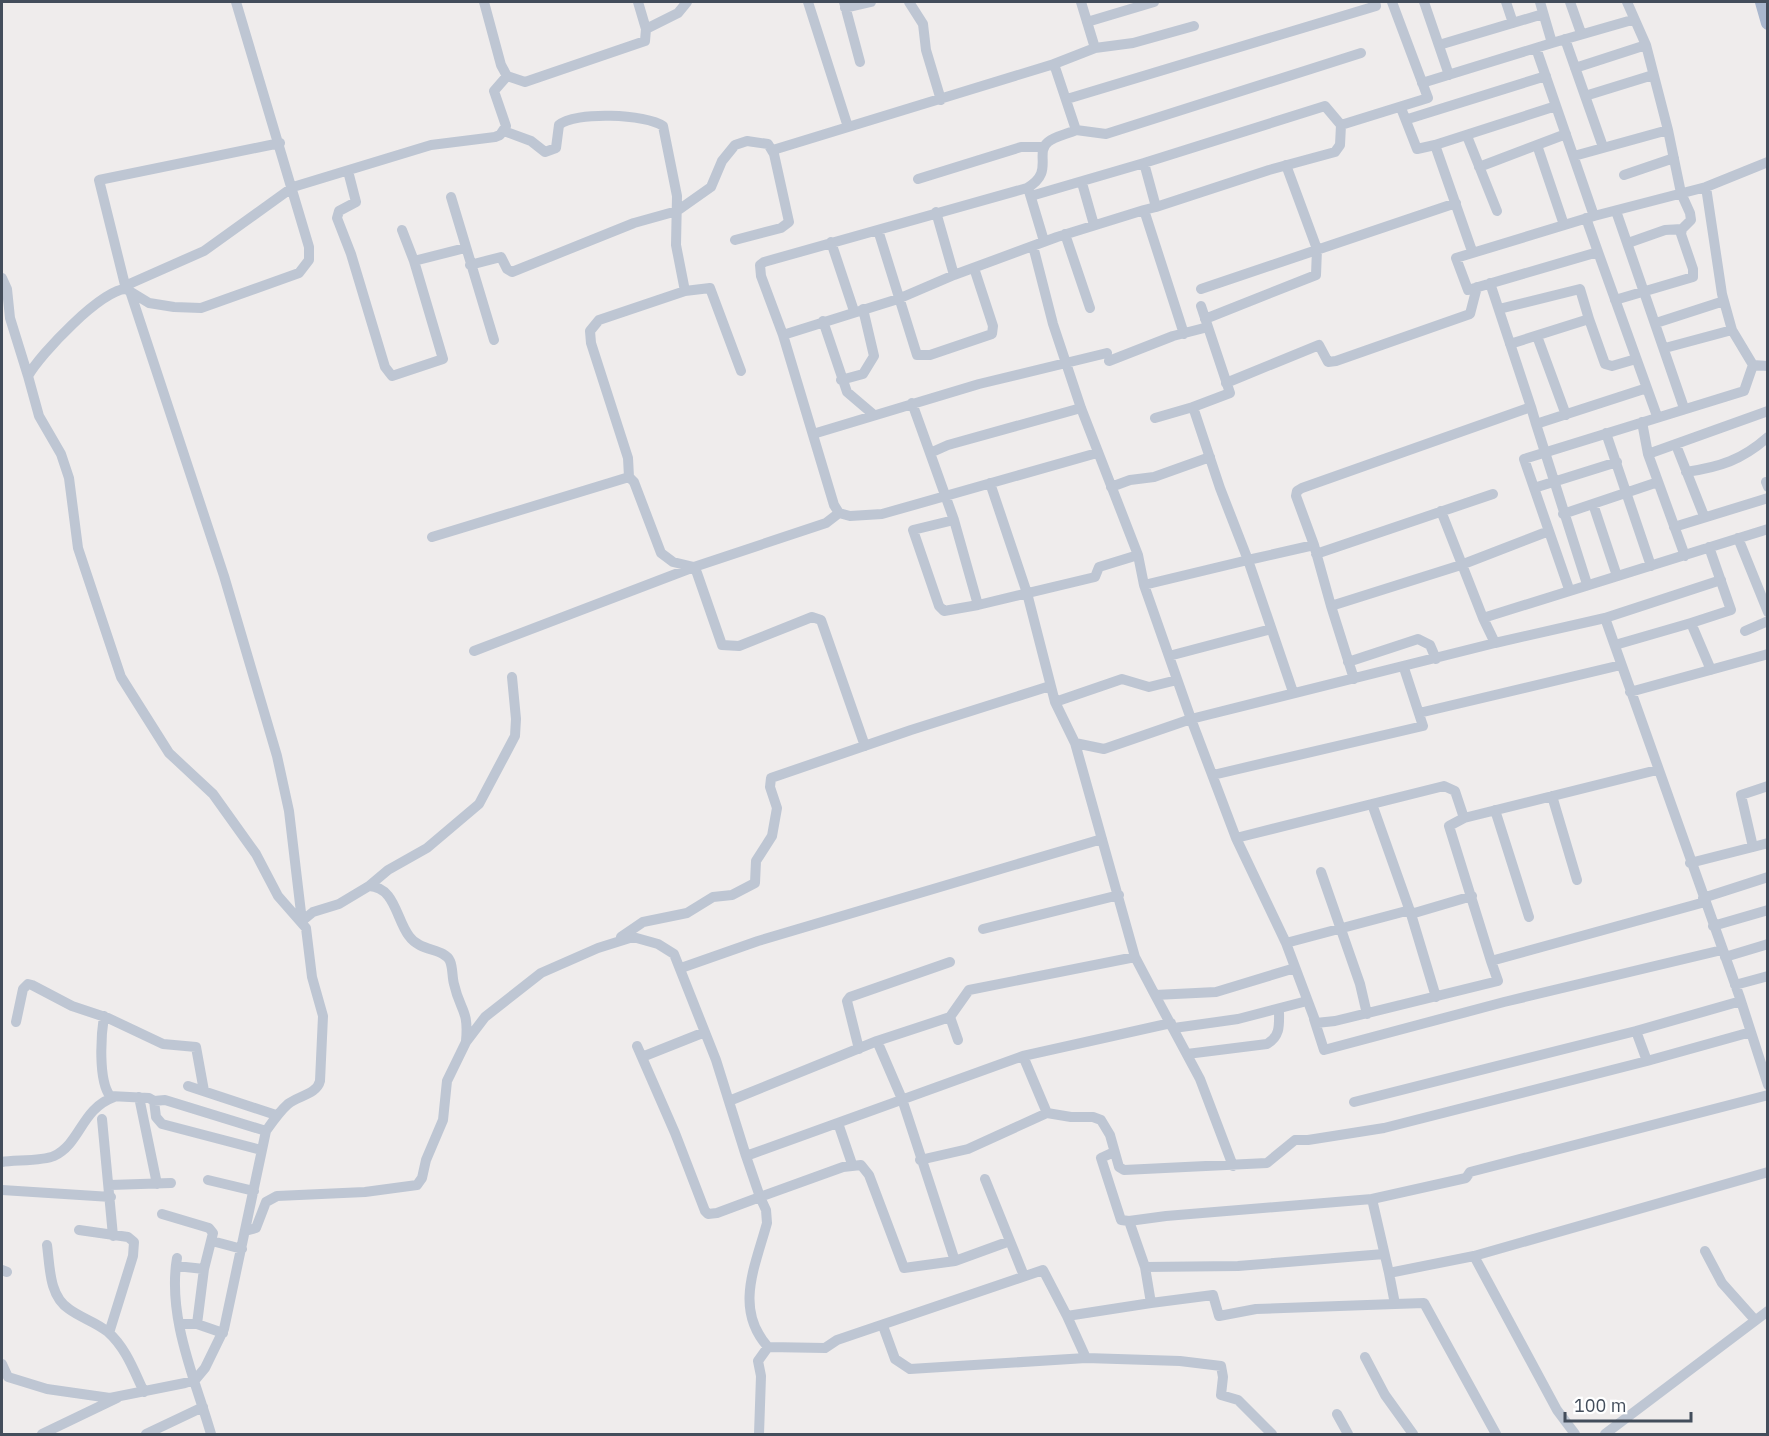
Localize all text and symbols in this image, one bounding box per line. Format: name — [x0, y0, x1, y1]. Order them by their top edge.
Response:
scale bar — [1565, 1385, 1691, 1423]
text: 100 m — [1574, 1394, 1626, 1417]

